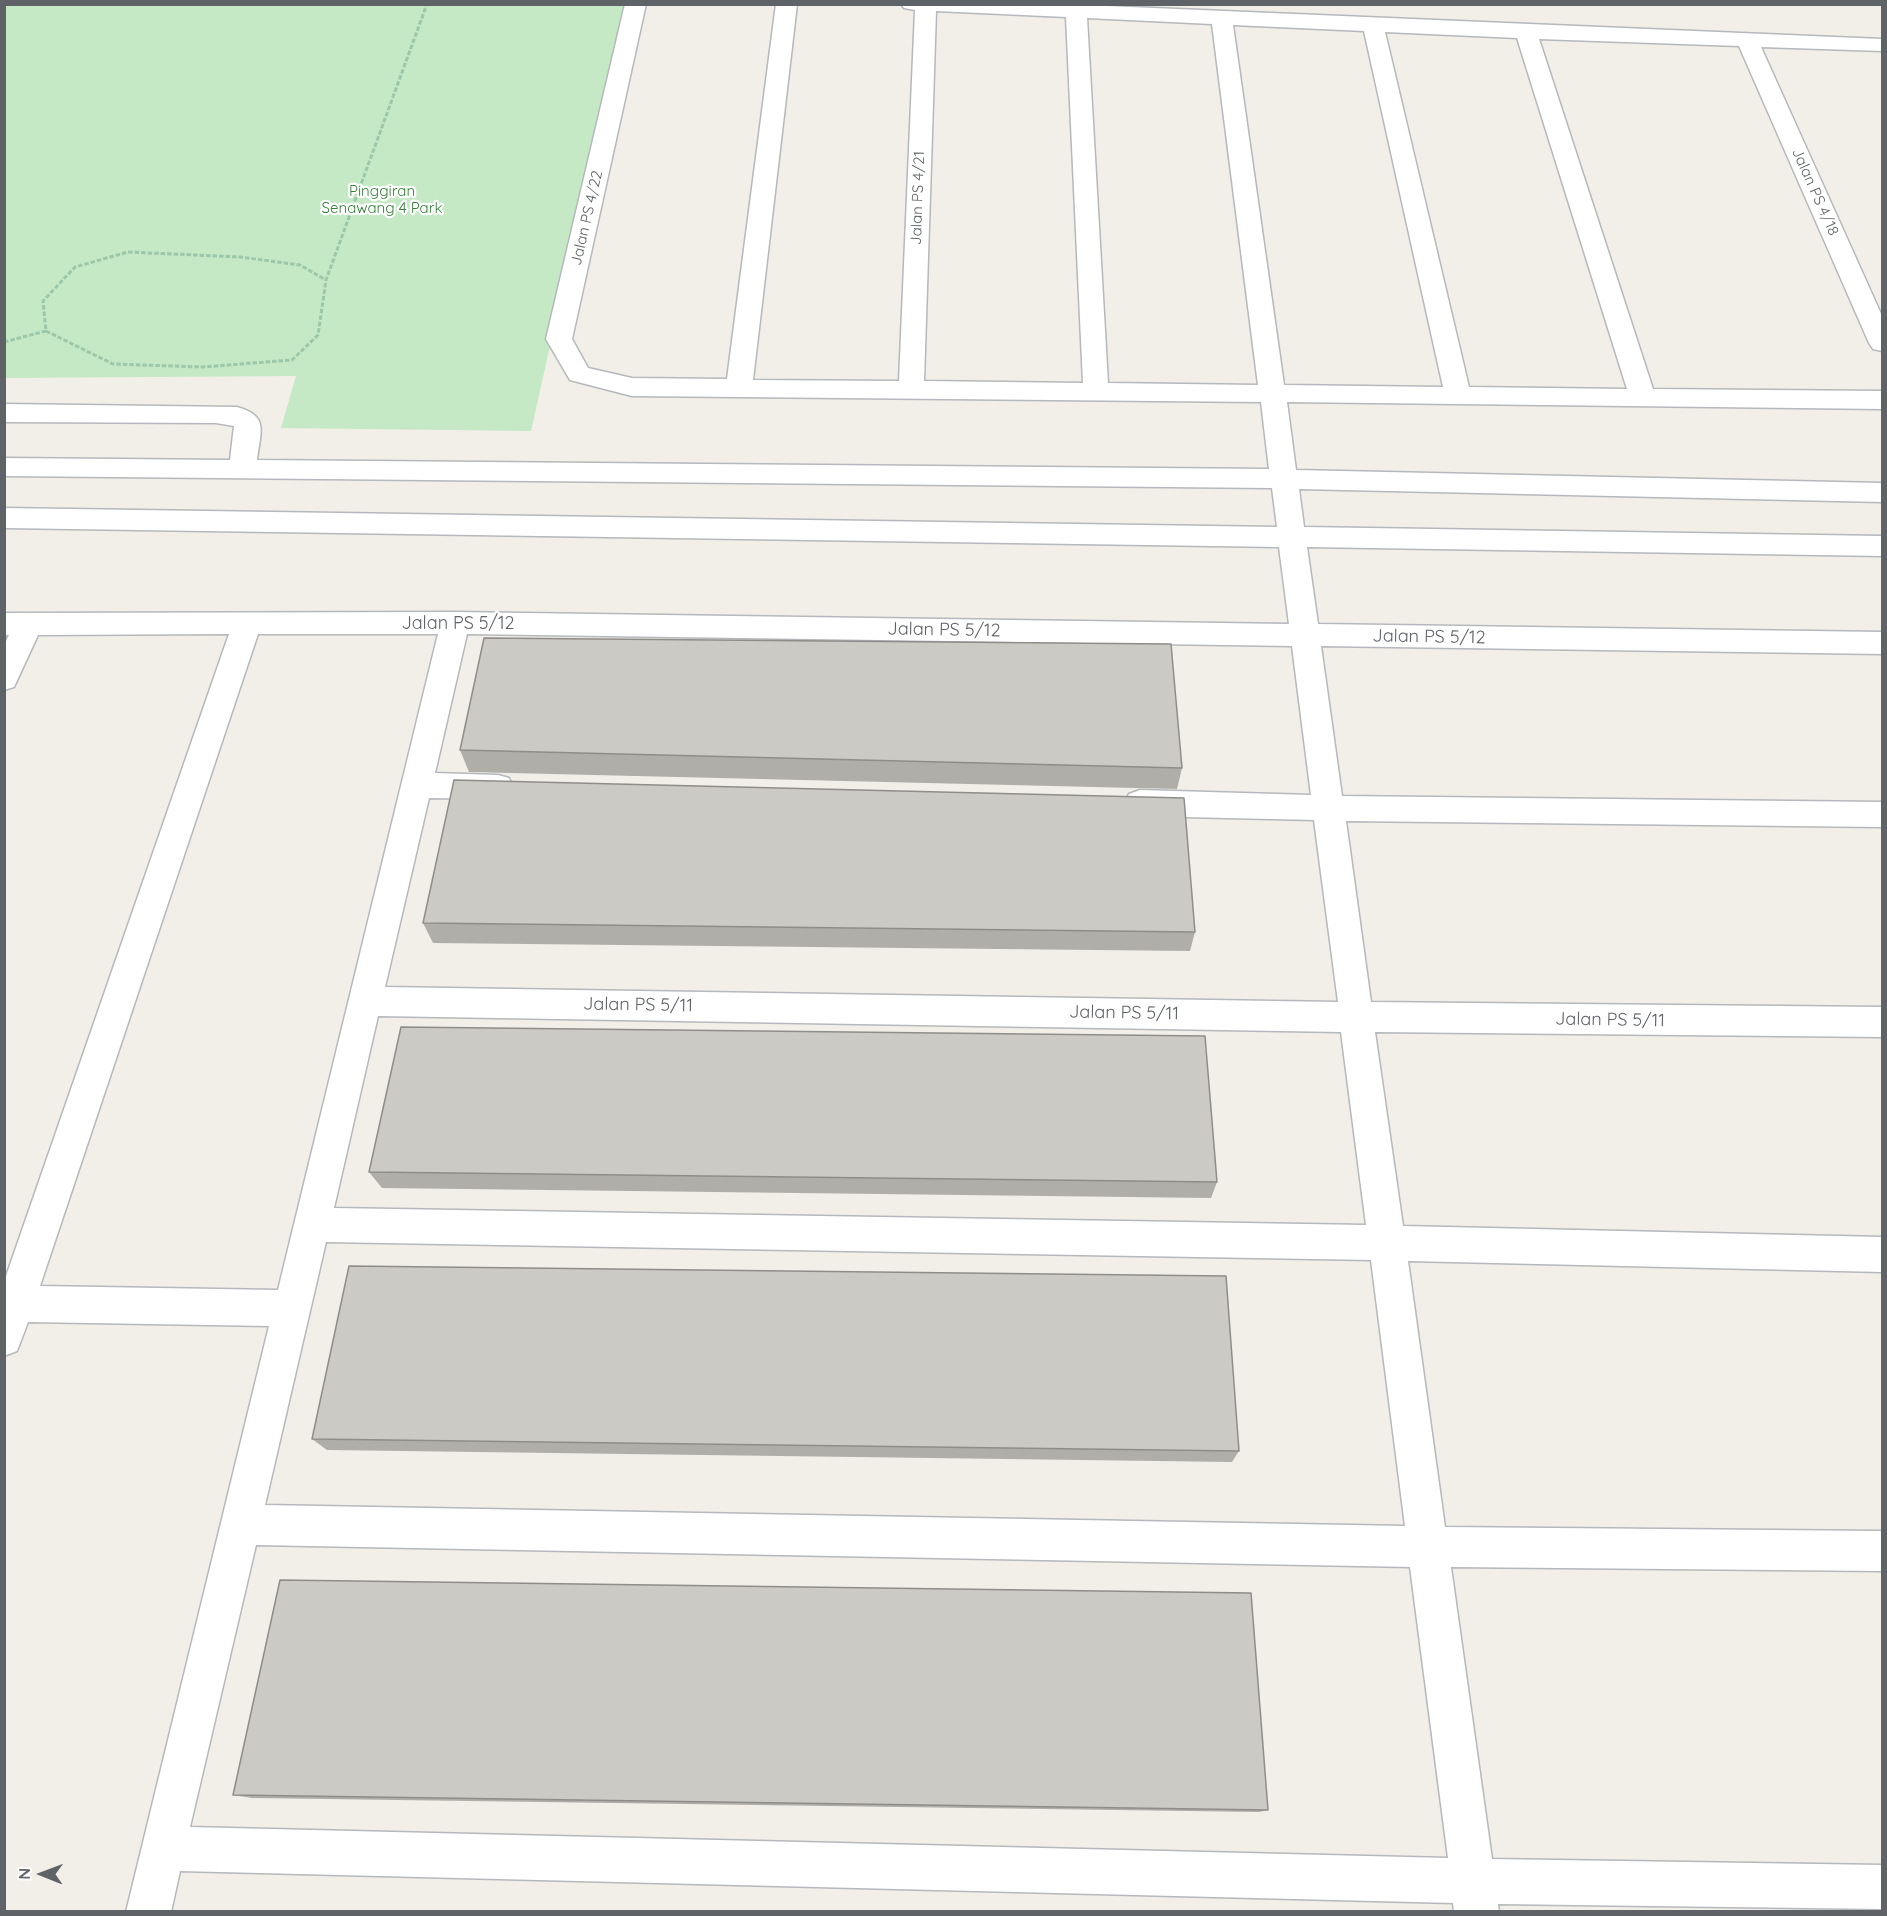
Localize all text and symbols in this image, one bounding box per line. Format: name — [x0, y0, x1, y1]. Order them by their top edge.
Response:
street label: Jalan PS 4/18 — [1788, 145, 1842, 239]
street label: Jalan PS 4/21 — [907, 151, 929, 245]
street label: Jalan PS 4/22 — [567, 169, 607, 267]
park label: Pinggiran Senawang 4 Park — [322, 182, 442, 217]
street label: Jalan PS 5/12 — [401, 613, 515, 635]
street label: Jalan PS 5/12 — [887, 618, 1001, 642]
street label: Jalan PS 5/12 — [1372, 625, 1486, 649]
street label: Jalan PS 5/11 — [583, 993, 693, 1017]
street label: Jalan PS 5/11 — [1069, 1001, 1179, 1025]
street label: Jalan PS 5/11 — [1555, 1008, 1665, 1032]
north arrow — [12, 1844, 72, 1904]
text: N — [14, 1868, 34, 1880]

